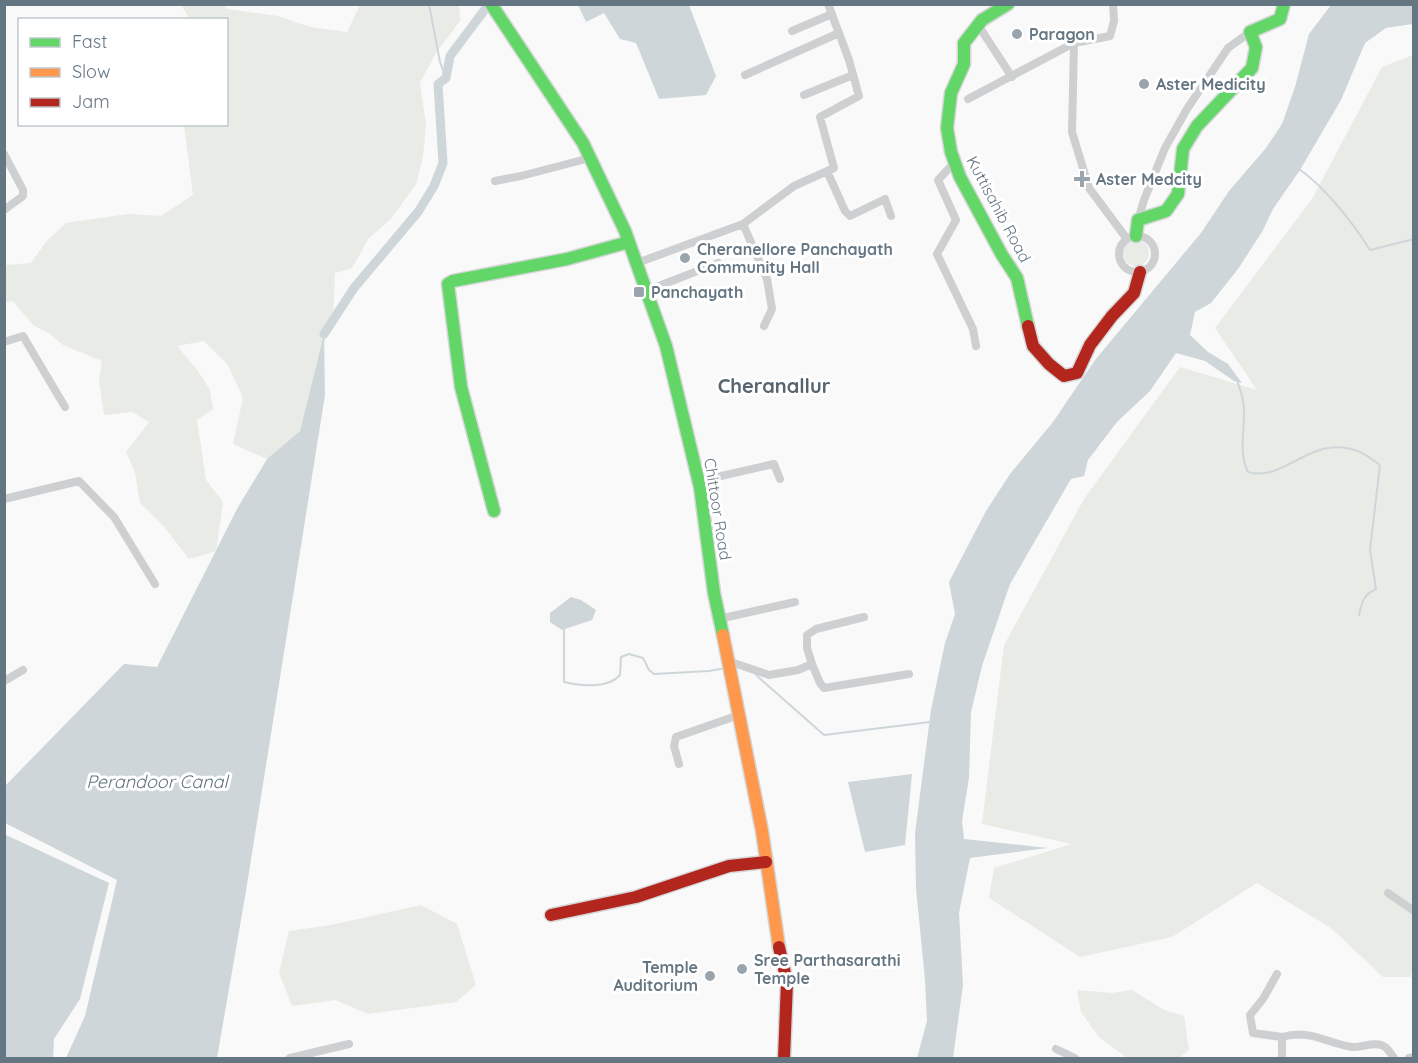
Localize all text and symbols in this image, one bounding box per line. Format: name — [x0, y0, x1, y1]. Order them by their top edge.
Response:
legend — [18, 18, 228, 126]
place label: Paragon — [1029, 24, 1095, 44]
marker: Paragon — [1010, 27, 1024, 41]
text: Fast — [72, 30, 107, 53]
text: Slow — [72, 60, 110, 83]
place label: Aster Medicity — [1156, 74, 1266, 94]
marker: Aster Medicity — [1137, 77, 1151, 91]
text: Jam — [72, 90, 110, 113]
street label: Kuttisahib Road — [963, 152, 1035, 266]
place label: Aster Medcity — [1096, 169, 1202, 189]
marker: Aster Medcity — [1073, 170, 1091, 188]
place label: Cheranellore Panchayath Community Hall — [697, 239, 893, 277]
marker: Cheranellore Panchayath Community Hall — [678, 251, 692, 265]
place label: Panchayath — [651, 282, 743, 302]
marker: Panchayath — [632, 285, 646, 299]
district label: Cheranallur — [718, 373, 831, 398]
street label: Chittoor Road — [700, 456, 736, 562]
water label: Perandoor Canal — [86, 770, 230, 793]
place label: Sree Parthasarathi Temple — [754, 950, 900, 988]
place label: Temple Auditorium — [613, 957, 698, 995]
marker: Sree Parthasarathi Temple — [735, 962, 749, 976]
marker: Temple Auditorium — [703, 969, 717, 983]

